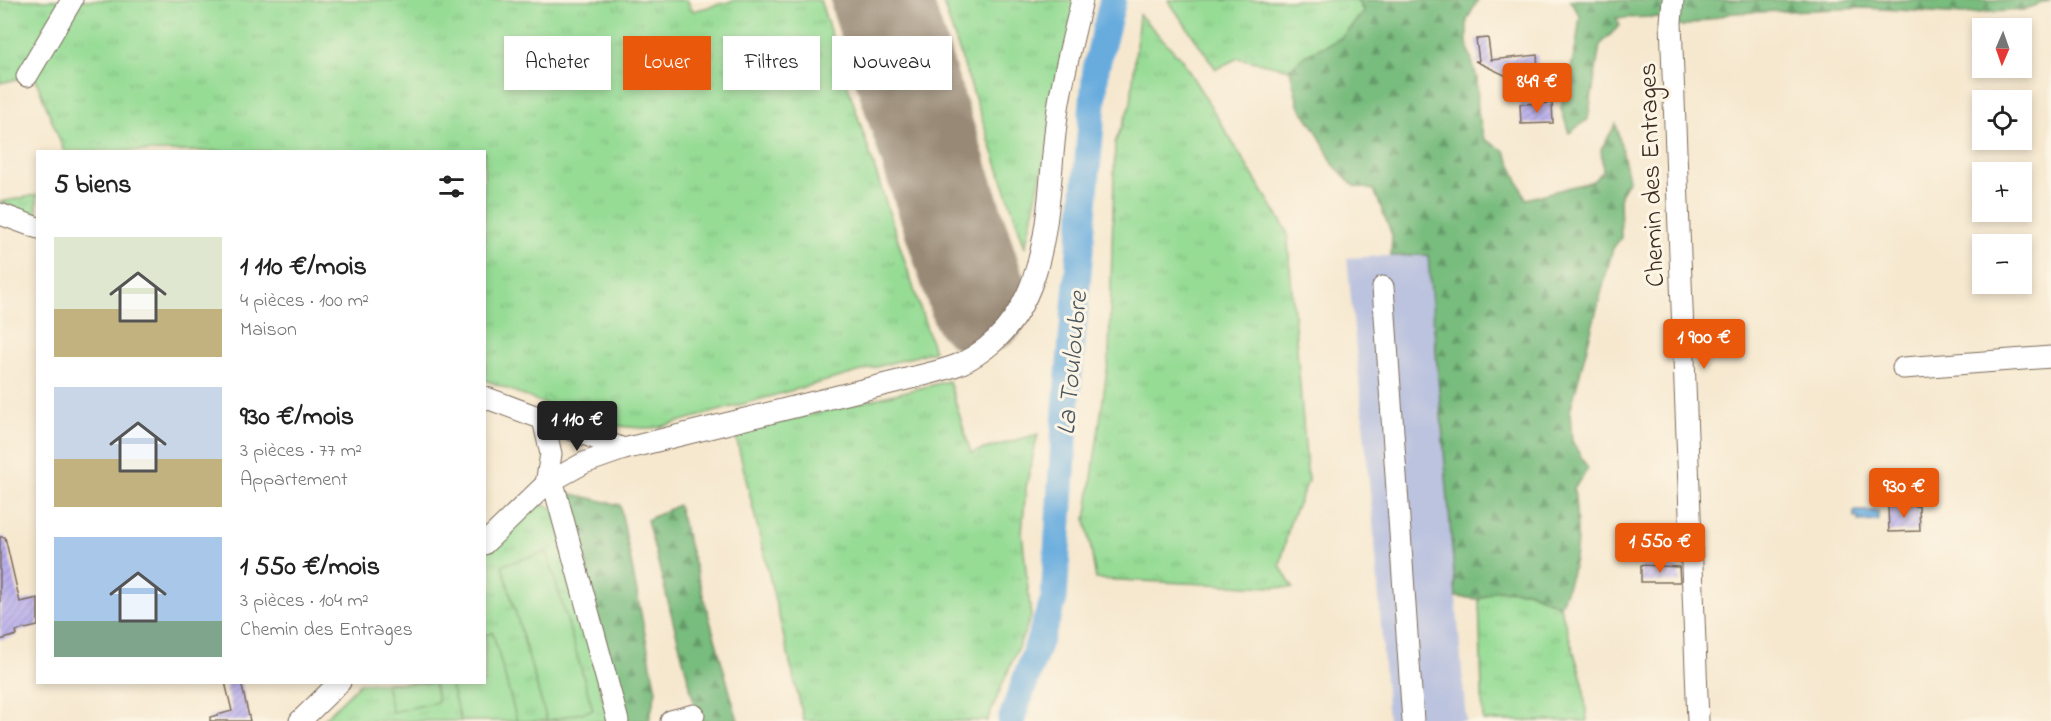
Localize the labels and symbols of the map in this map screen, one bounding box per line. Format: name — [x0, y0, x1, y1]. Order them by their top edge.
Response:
north arrow — [1972, 18, 2032, 78]
street label: Chemin des Entrages — [1630, 62, 1676, 288]
pin: 849 € — [1495, 63, 1579, 114]
water label: La Touloubre — [1048, 288, 1099, 437]
pin: 1 900 € — [1649, 319, 1759, 370]
pin: 1 110 € — [522, 401, 632, 452]
pin: 930 € — [1862, 468, 1946, 519]
pin: 1 550 € — [1605, 523, 1715, 574]

